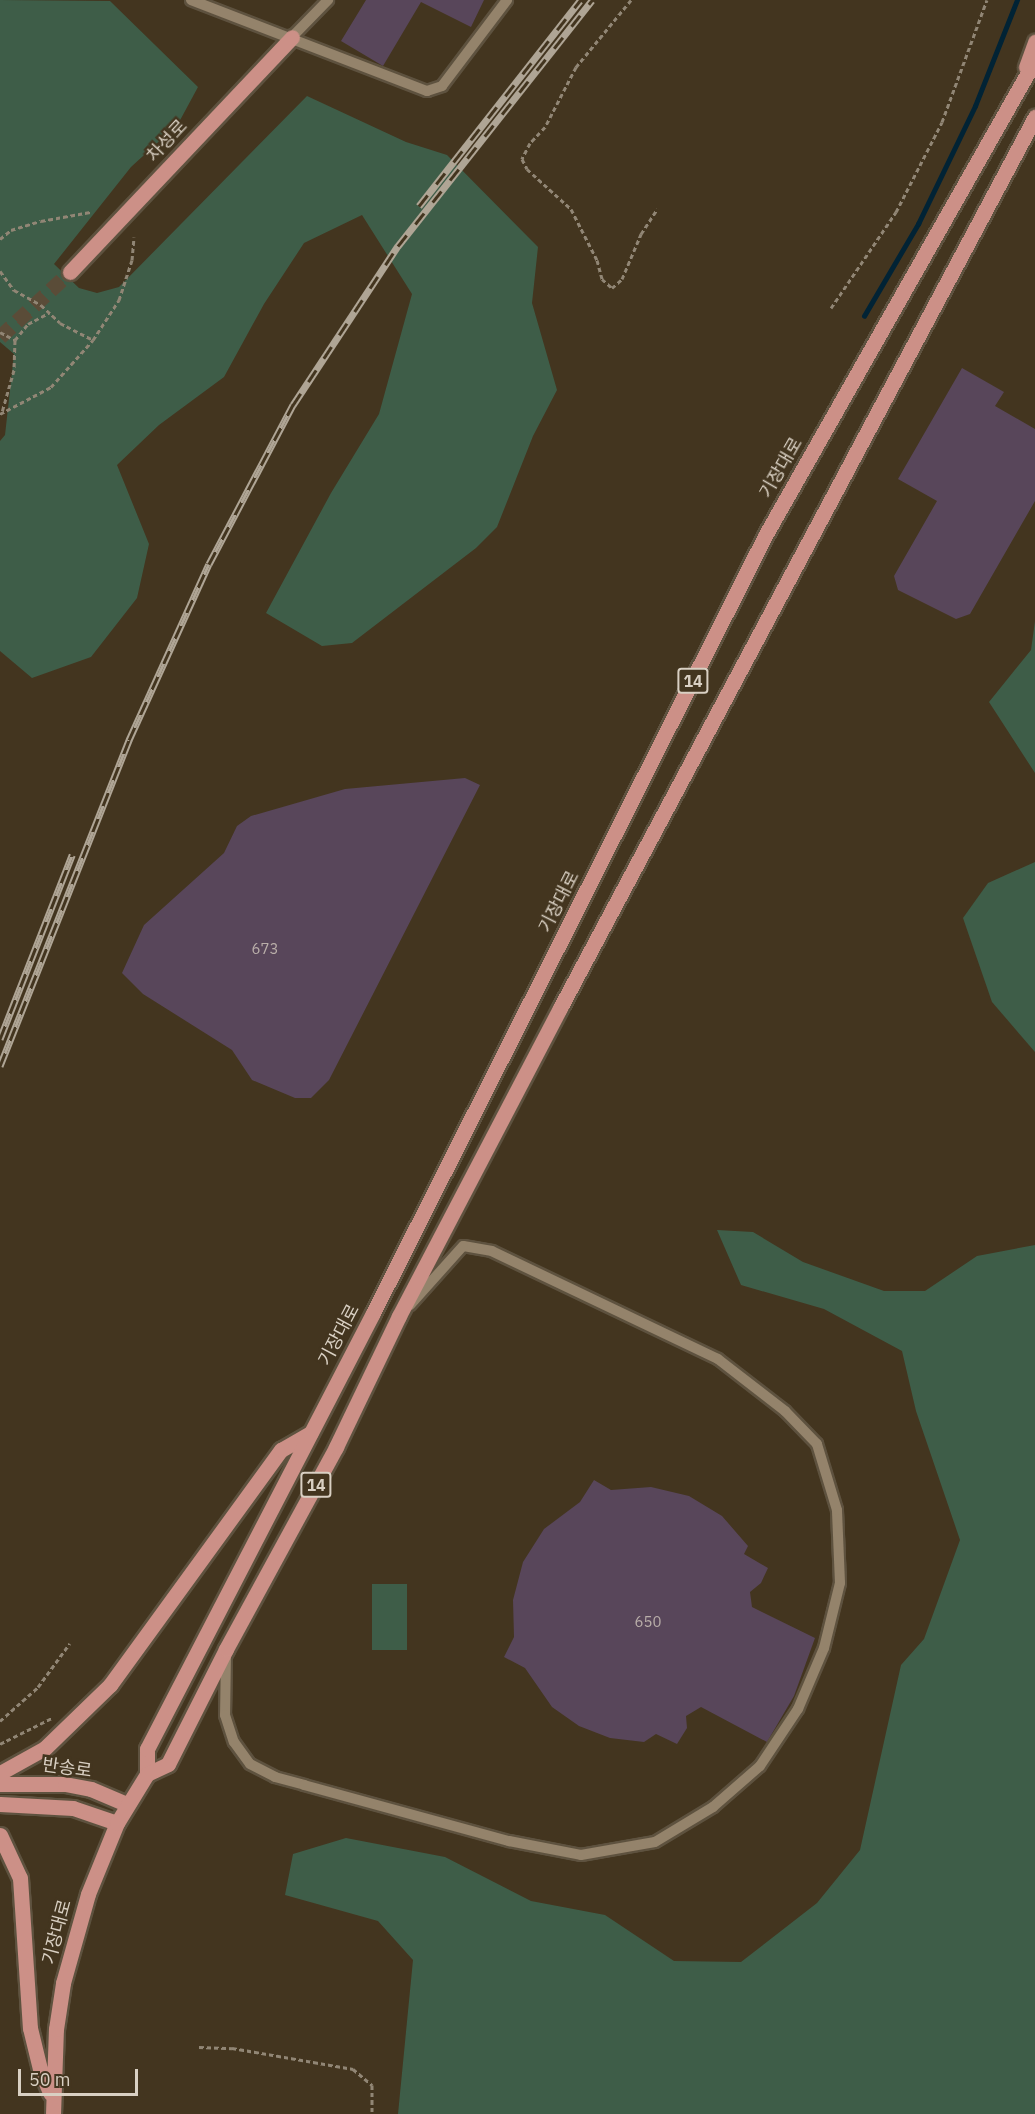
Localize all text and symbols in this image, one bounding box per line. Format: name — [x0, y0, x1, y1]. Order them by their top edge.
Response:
street label: 차성로 — [142, 115, 192, 167]
street label: 기장대로 — [755, 434, 807, 502]
road number: 14 — [676, 668, 710, 694]
street label: 기장대로 — [534, 868, 584, 936]
house number: 673 — [252, 940, 278, 958]
street label: 기장대로 — [314, 1301, 364, 1369]
road number: 14 — [300, 1472, 332, 1498]
house number: 650 — [635, 1613, 661, 1631]
street label: 반송로 — [41, 1754, 93, 1782]
street label: 기장대로 — [38, 1897, 76, 1967]
scale bar — [21, 2057, 141, 2095]
text: 50 m — [29, 2068, 71, 2091]

